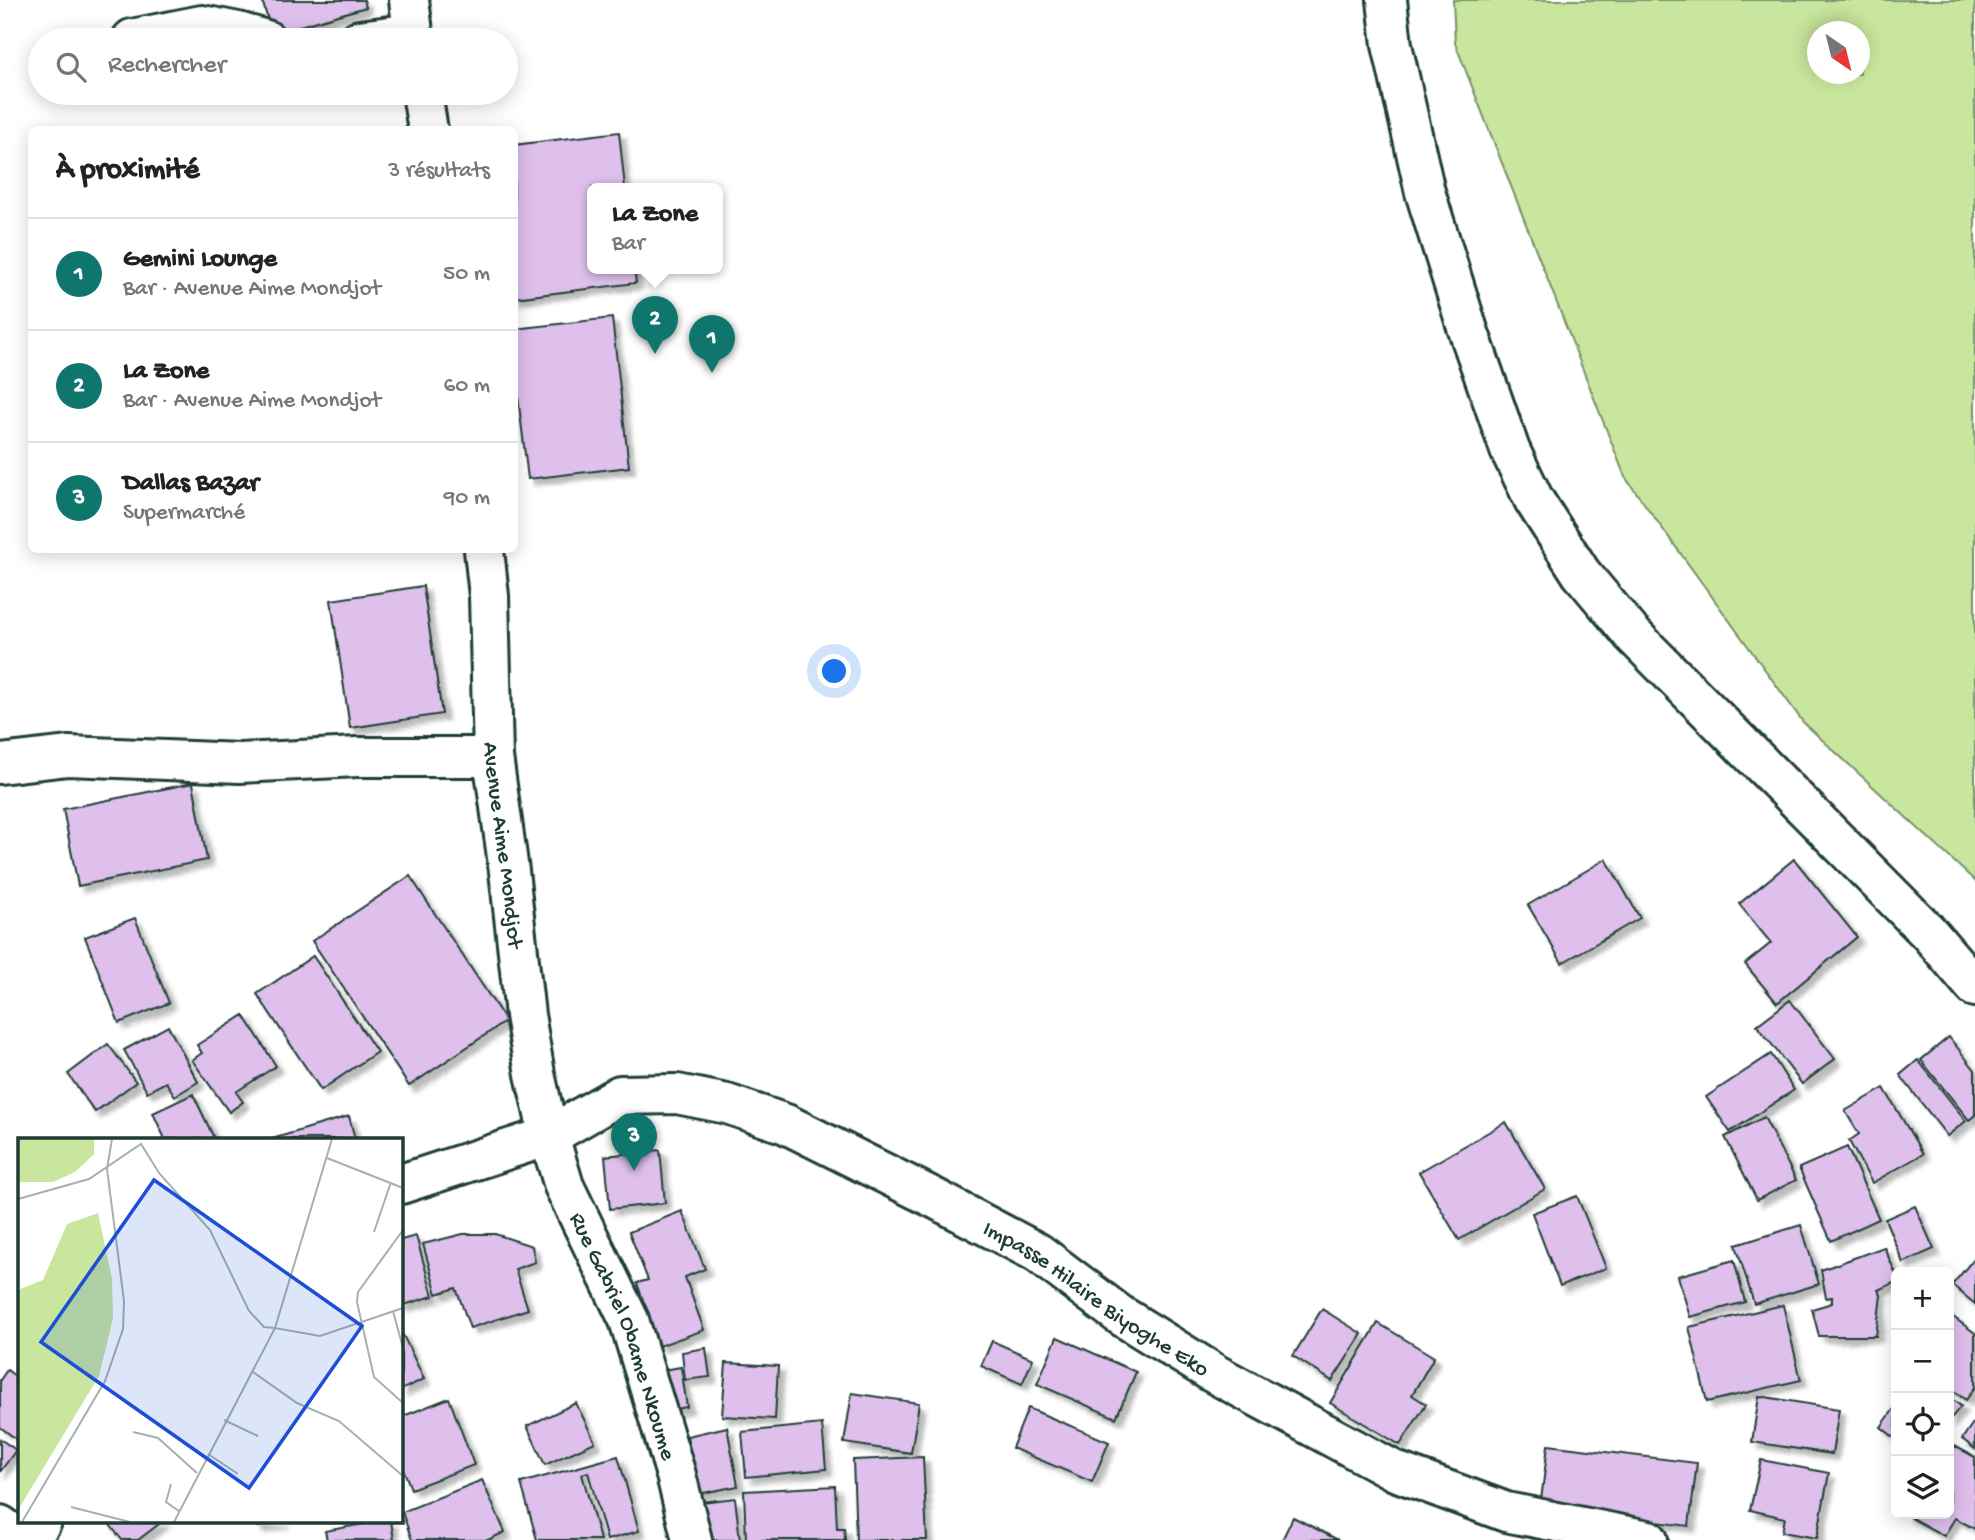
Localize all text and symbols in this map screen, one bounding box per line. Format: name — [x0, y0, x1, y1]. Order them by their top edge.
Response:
north arrow — [1807, 21, 1870, 84]
search box — [28, 28, 518, 105]
icon: search — [52, 48, 90, 86]
text: Rechercher — [108, 51, 226, 82]
text: À proximité — [56, 154, 200, 189]
text: 3 résultats — [388, 158, 490, 185]
popup — [587, 183, 723, 274]
text: La Zone — [612, 200, 698, 231]
text: Bar — [612, 231, 645, 258]
text: Gemini Lounge — [123, 245, 277, 276]
text: 1 — [74, 261, 84, 288]
text: 50 m — [443, 261, 490, 288]
text: Bar · Avenue Aime Mondjot — [123, 276, 381, 303]
pin: 2 — [632, 296, 678, 354]
pin: 1 — [689, 315, 735, 373]
text: La Zone — [123, 357, 209, 388]
text: 2 — [73, 373, 85, 400]
text: 60 m — [444, 373, 490, 400]
text: Bar · Avenue Aime Mondjot — [123, 388, 381, 415]
text: Dallas Bazar — [123, 469, 259, 500]
text: 3 — [73, 485, 85, 512]
text: 90 m — [444, 485, 490, 512]
text: Supermarché — [123, 500, 245, 527]
your location — [817, 654, 851, 688]
street label: Avenue Aime Mondjot — [476, 742, 528, 951]
pin: 3 — [611, 1113, 657, 1171]
inset map — [18, 1138, 402, 1522]
street label: Rue Gabriel Obame Nkoume — [562, 1209, 681, 1465]
street label: Impasse Hilaire Biyoghe Eko — [977, 1216, 1214, 1384]
map controls — [1891, 1267, 1954, 1519]
button: + — [1891, 1267, 1954, 1330]
button: − — [1891, 1330, 1954, 1393]
button: locate — [1891, 1393, 1954, 1456]
button: layers — [1891, 1456, 1954, 1519]

